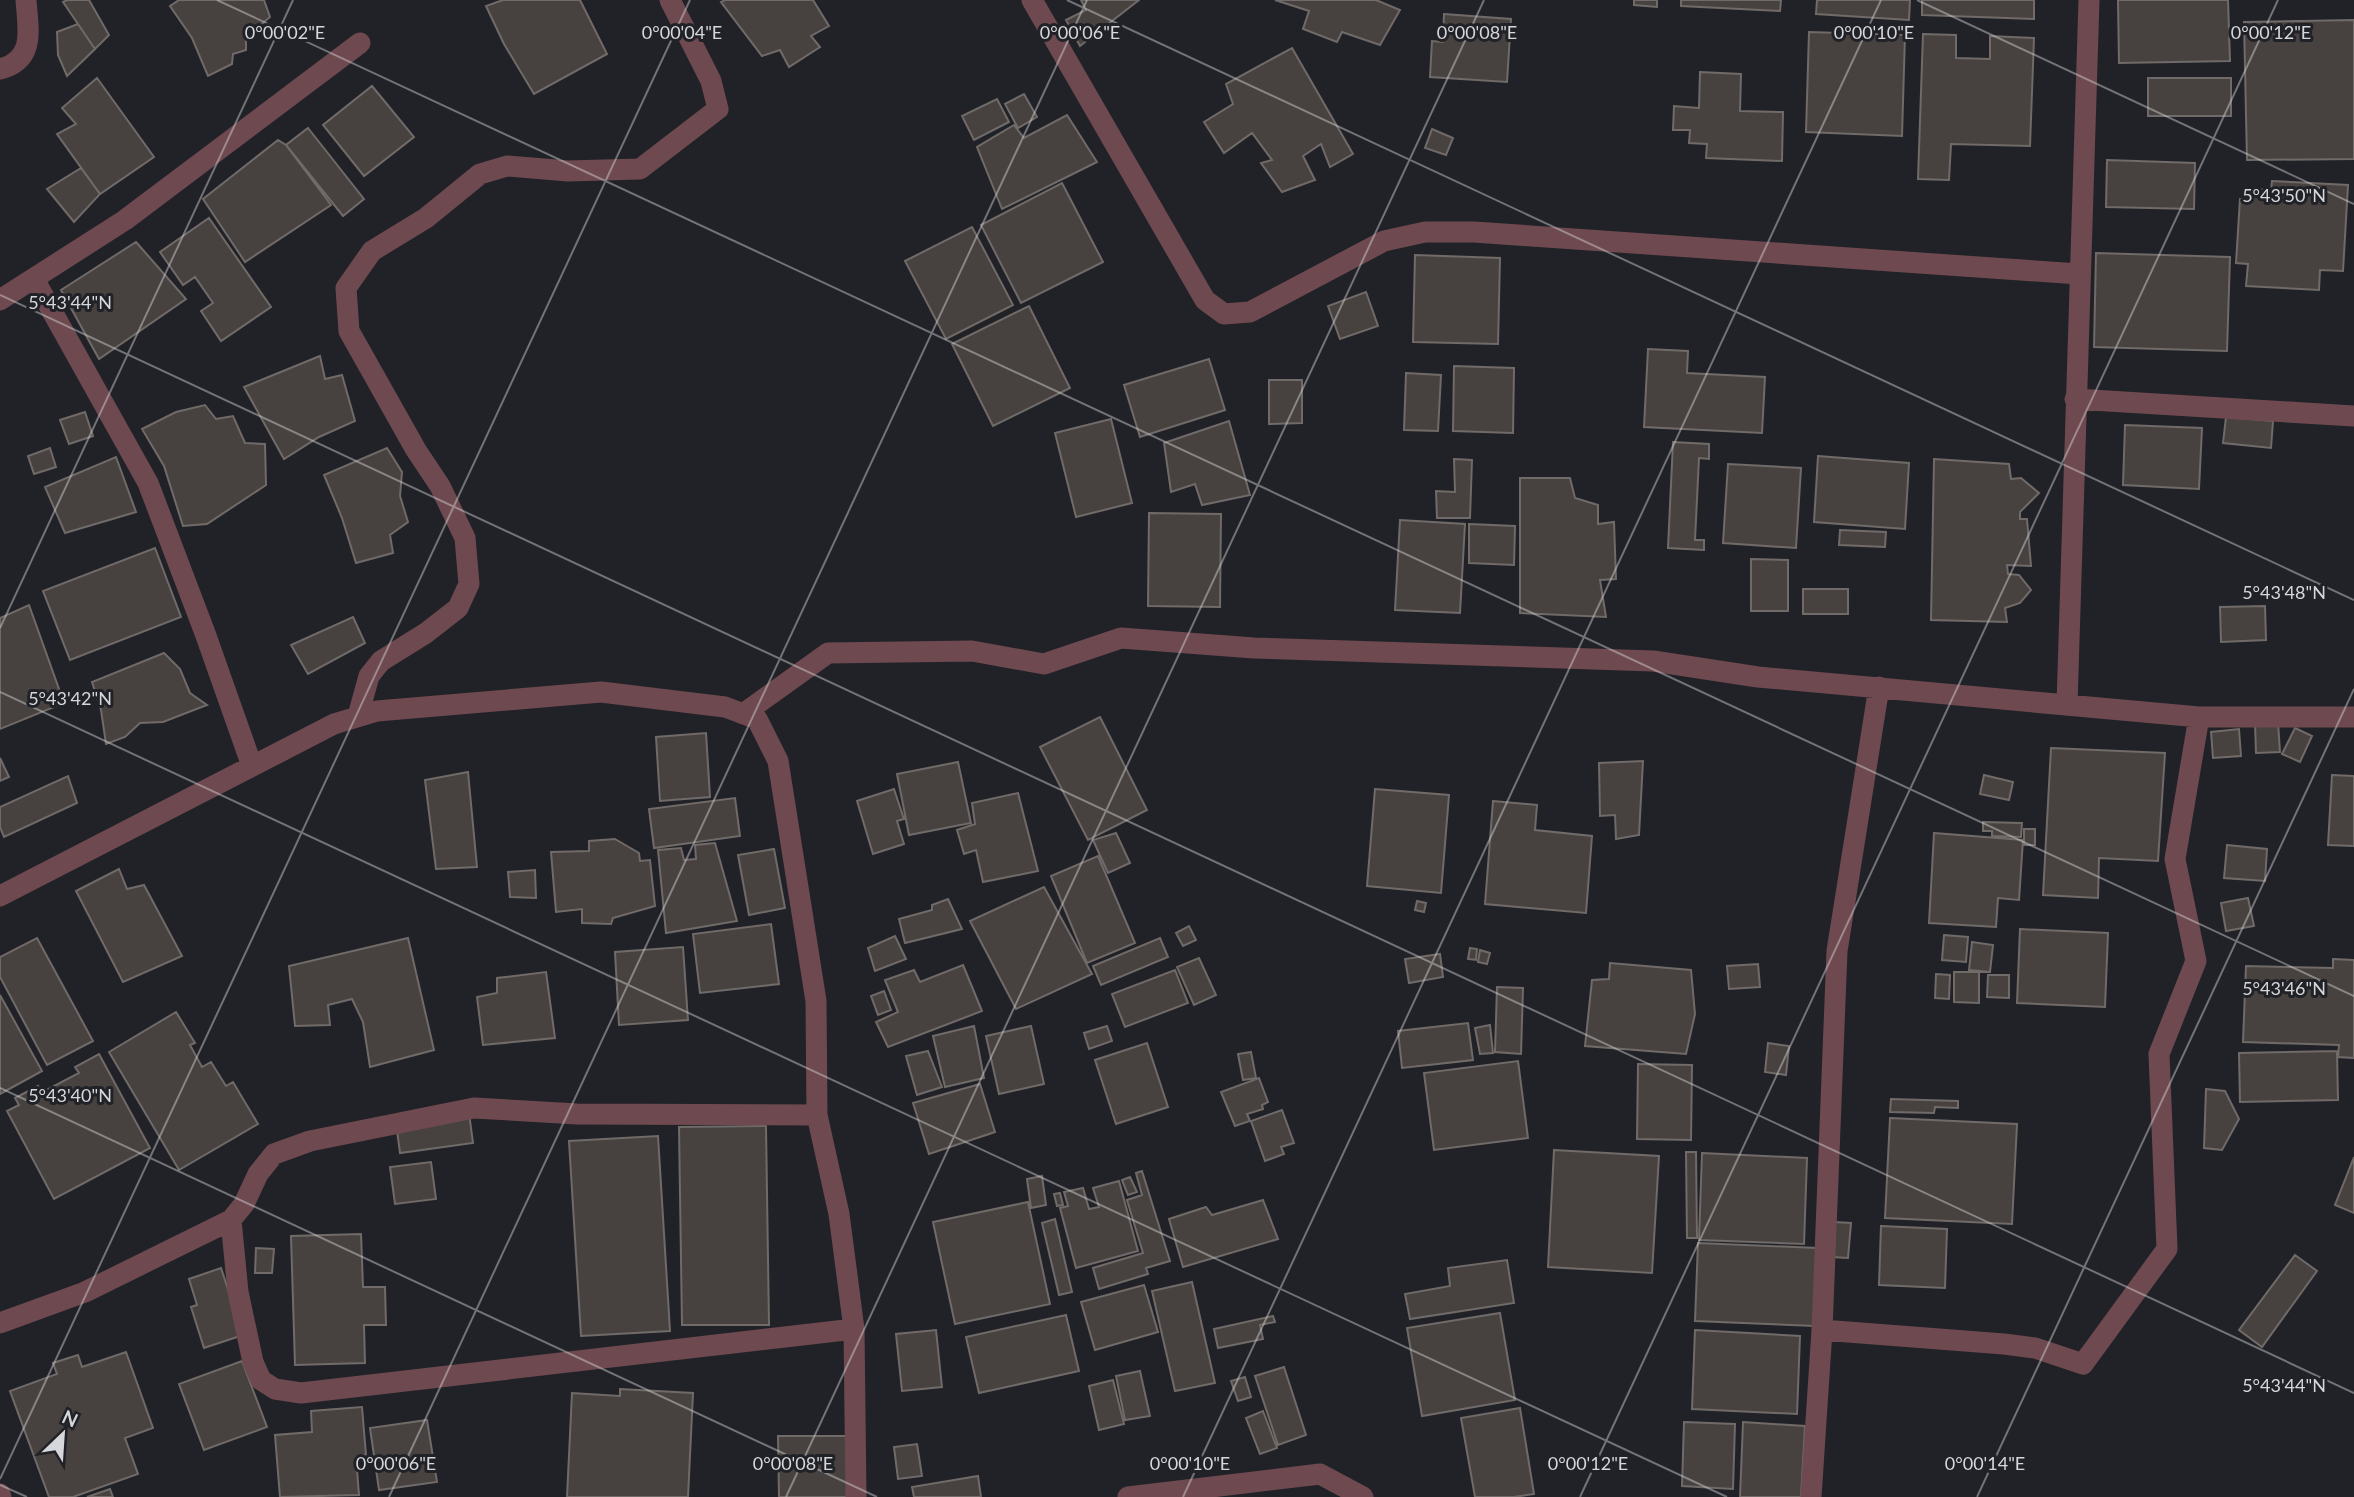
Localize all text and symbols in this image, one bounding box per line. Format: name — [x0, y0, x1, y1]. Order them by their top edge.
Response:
text: 0°00'02"E — [245, 21, 325, 43]
text: 0°00'04"E — [642, 21, 722, 43]
text: 0°00'06"E — [1040, 21, 1120, 43]
text: 0°00'08"E — [1437, 21, 1517, 43]
text: 0°00'10"E — [1834, 21, 1914, 43]
text: 0°00'12"E — [2231, 21, 2311, 43]
text: 5°43'50"N — [2242, 184, 2326, 206]
text: 5°43'44"N — [28, 291, 112, 313]
text: 5°43'48"N — [2242, 581, 2326, 603]
text: 5°43'42"N — [28, 687, 112, 709]
text: 5°43'46"N — [2242, 977, 2326, 999]
text: 5°43'40"N — [28, 1084, 112, 1106]
text: 5°43'44"N — [2242, 1374, 2326, 1396]
north arrow — [28, 1399, 98, 1469]
text: N — [59, 1405, 82, 1432]
text: 0°00'06"E — [356, 1452, 436, 1474]
text: 0°00'08"E — [753, 1452, 833, 1474]
text: 0°00'10"E — [1150, 1452, 1230, 1474]
text: 0°00'12"E — [1548, 1452, 1628, 1474]
text: 0°00'14"E — [1945, 1452, 2025, 1474]

